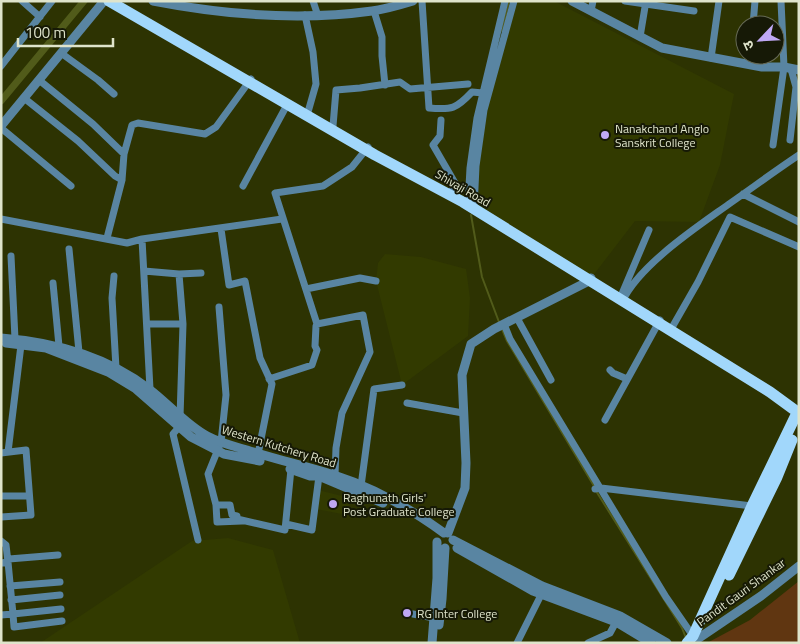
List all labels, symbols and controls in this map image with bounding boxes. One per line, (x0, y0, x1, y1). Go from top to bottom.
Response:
scale bar (18, 15, 112, 47)
north arrow (735, 15, 785, 65)
text: 100 m (25, 21, 66, 44)
text: उ (736, 37, 759, 54)
place label: Nanakchand Anglo Sanskrit College (615, 119, 709, 152)
marker: Nanakchand Anglo Sanskrit College (599, 129, 611, 141)
street label: Shivaji Road (432, 164, 494, 212)
street label: Western Kutchery Road (219, 420, 339, 472)
place label: Raghunath Girls' Post Graduate College (343, 488, 455, 521)
marker: Raghunath Girls' Post Graduate College (327, 498, 339, 510)
street label: Pandit Gauri Shankar (693, 553, 789, 631)
place label: RG Inter College (417, 604, 497, 623)
marker: RG Inter College (401, 607, 413, 619)

